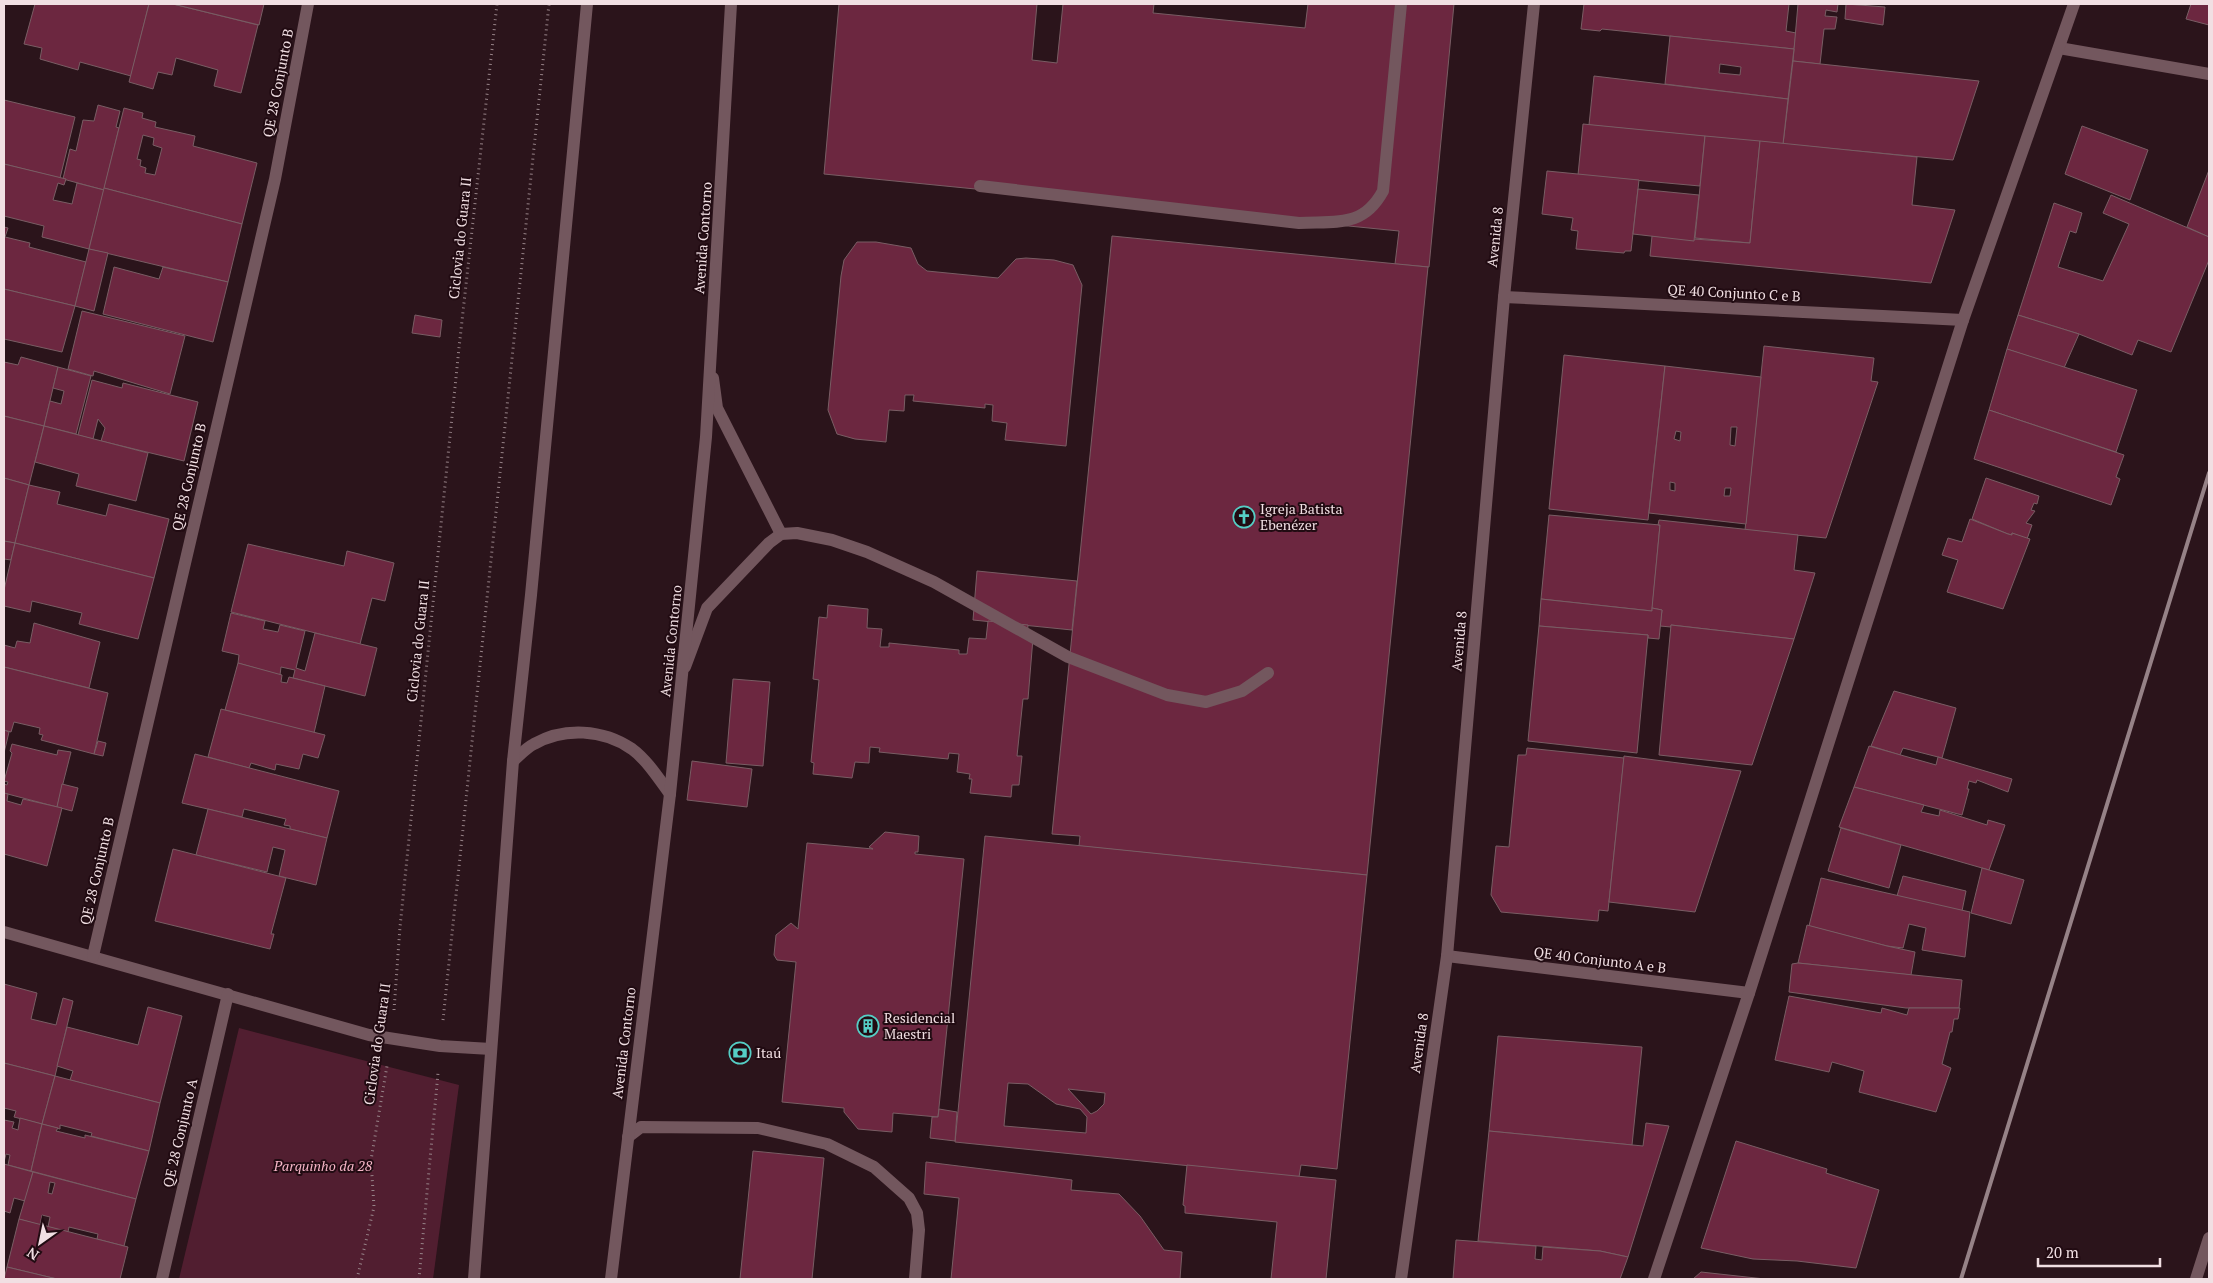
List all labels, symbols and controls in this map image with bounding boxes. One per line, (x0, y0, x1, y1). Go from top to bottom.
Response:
street label: QE 28 Conjunto B (258, 27, 297, 139)
street label: Ciclovia do Guara II (444, 176, 475, 300)
street label: Avenida Contorno (689, 181, 716, 295)
street label: Avenida 8 (1482, 206, 1507, 268)
street label: QE 40 Conjunto C e B (1667, 280, 1801, 305)
street label: QE 28 Conjunto B (167, 421, 210, 533)
place label: Igreja Batista Ebenézer (1260, 499, 1343, 534)
church icon: Igreja Batista Ebenézer (1232, 505, 1256, 529)
street label: Ciclovia do Guara II (402, 579, 433, 703)
street label: Avenida Contorno (655, 584, 686, 698)
street label: Avenida 8 (1446, 610, 1471, 672)
street label: QE 28 Conjunto B (75, 815, 118, 927)
street label: QE 40 Conjunto A e B (1533, 942, 1667, 977)
street label: Ciclovia do Guara II (359, 982, 394, 1106)
street label: Avenida Contorno (607, 986, 640, 1100)
place label: Residencial Maestri (884, 1008, 955, 1043)
street label: Avenida 8 (1405, 1012, 1432, 1074)
building icon: Residencial Maestri (856, 1014, 880, 1038)
bank icon: Itaú (728, 1041, 752, 1065)
place label: Itaú (756, 1043, 781, 1062)
street label: QE 28 Conjunto A (158, 1076, 201, 1189)
park label: Parquinho da 28 (273, 1156, 373, 1175)
north arrow (15, 1218, 65, 1268)
scale bar (2038, 1236, 2160, 1268)
text: 20 m (2046, 1242, 2079, 1262)
text: N (23, 1243, 42, 1265)

